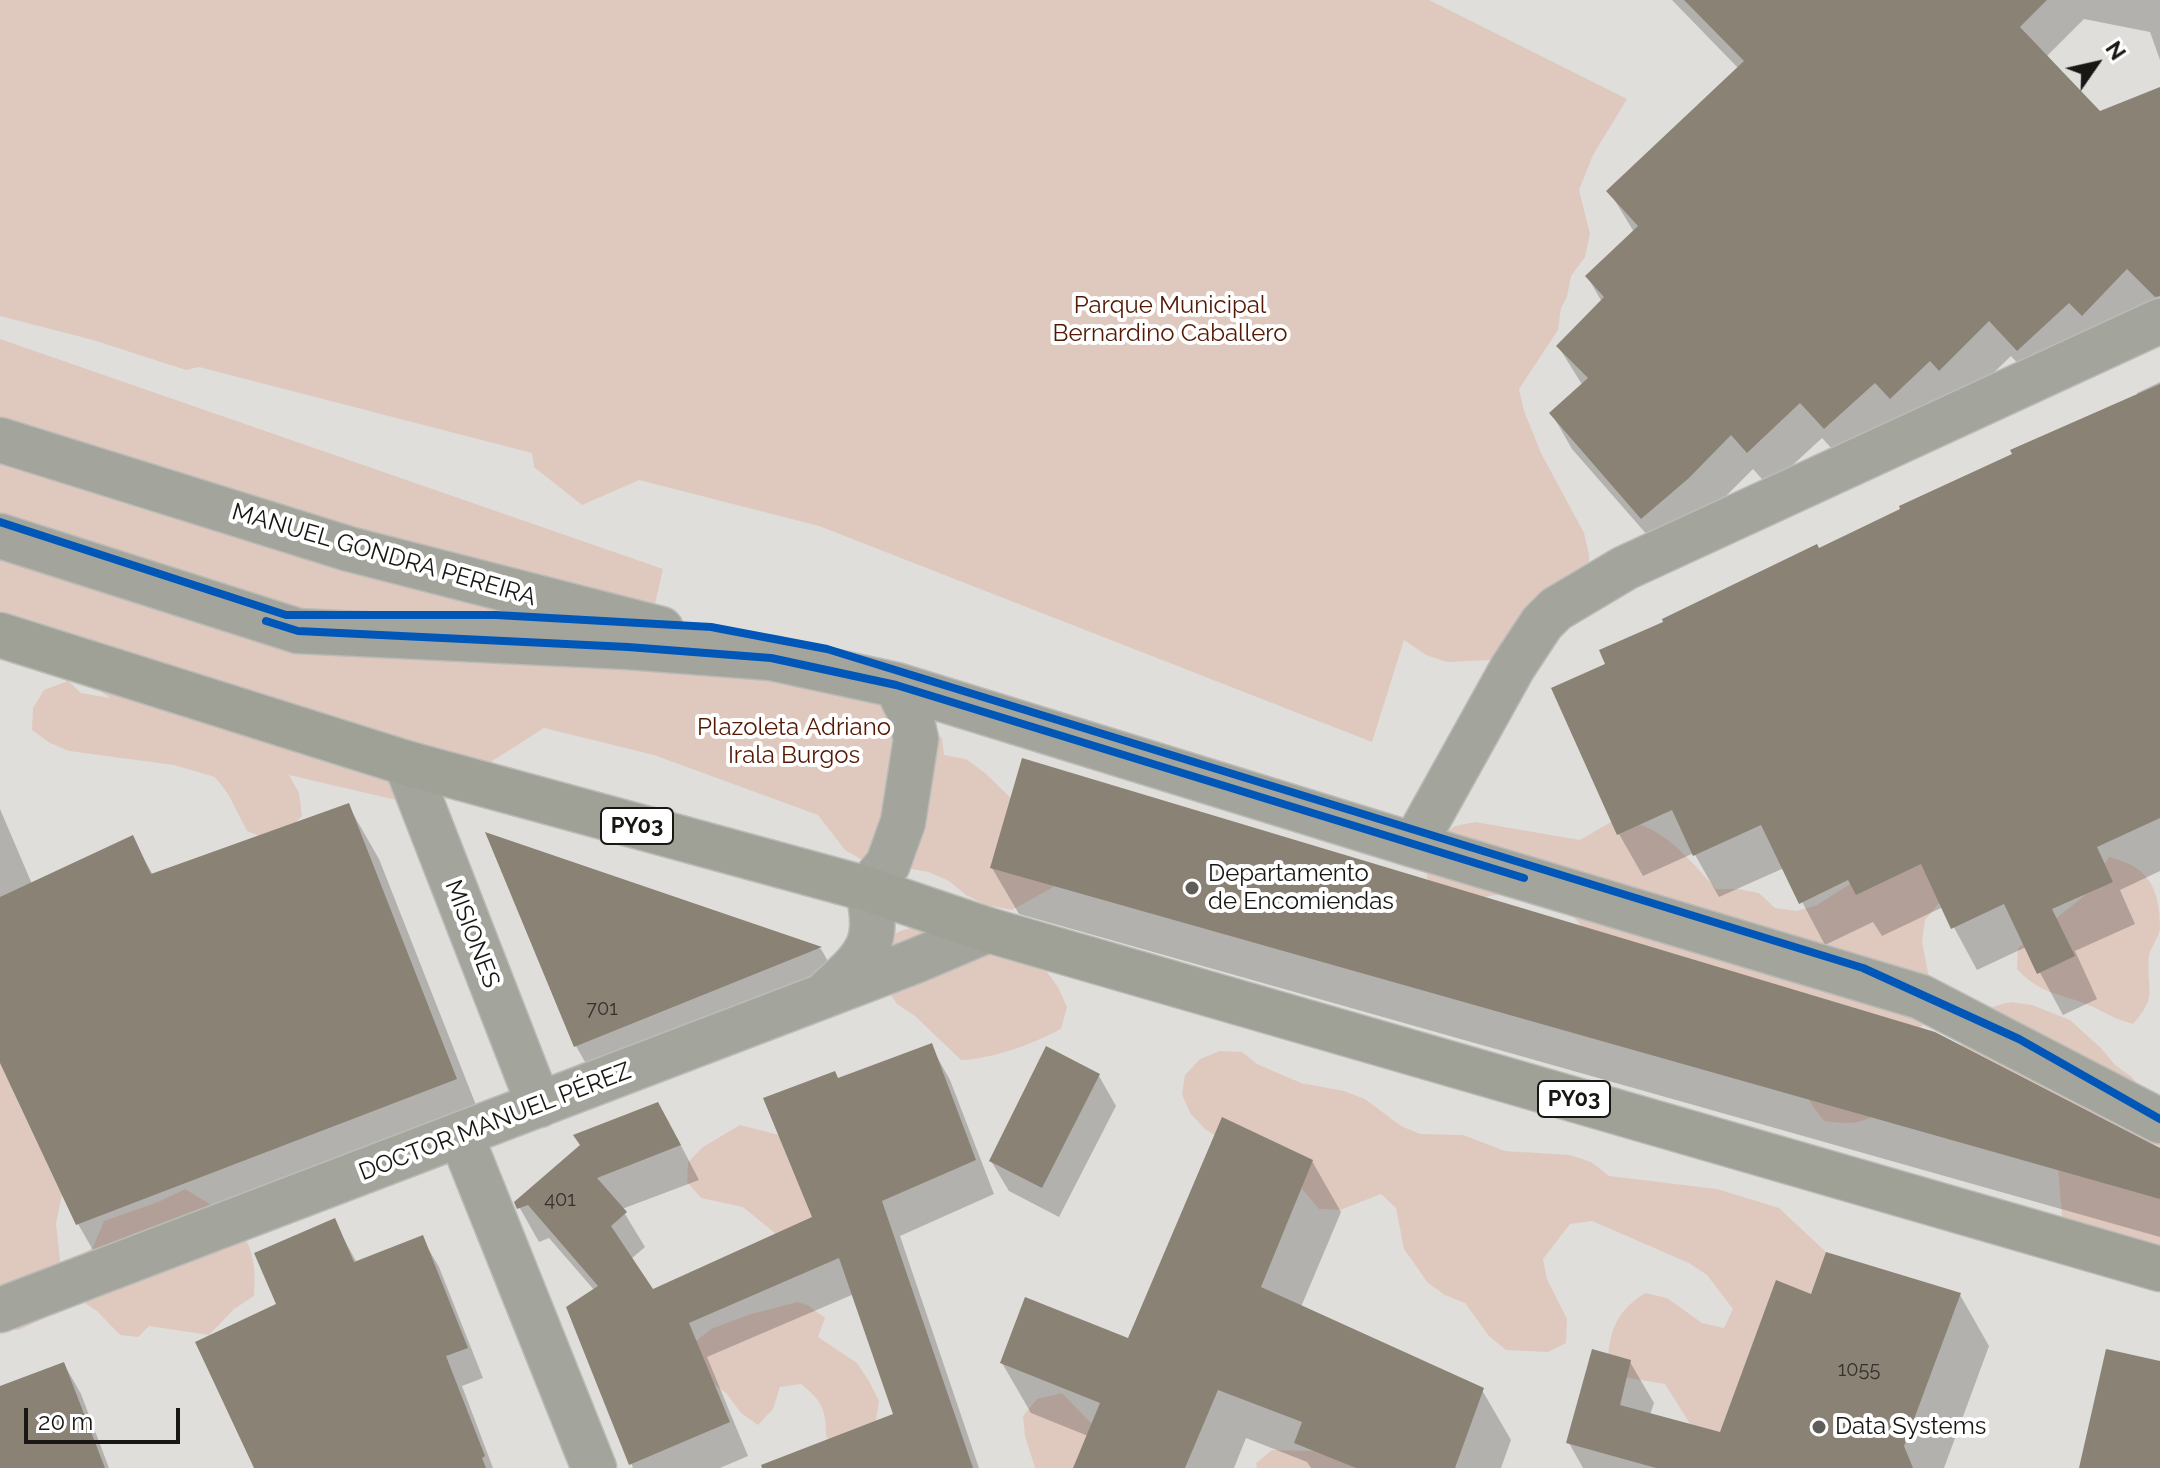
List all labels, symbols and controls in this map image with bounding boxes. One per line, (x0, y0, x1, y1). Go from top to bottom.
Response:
north arrow (2056, 24, 2136, 104)
text: N (2100, 36, 2131, 65)
park label: Parque Municipal Bernardino Caballero (1052, 292, 1288, 348)
street label: MANUEL GONDRA PEREIRA (229, 498, 539, 612)
park label: Plazoleta Adriano Irala Burgos (697, 714, 891, 770)
road number: PY03 (601, 808, 673, 844)
place label: Departamento de Encomiendas (1208, 860, 1394, 916)
street label: MISIONES (438, 876, 506, 992)
marker: Departamento de Encomiendas (1183, 879, 1201, 897)
house number: 701 (586, 997, 618, 1021)
street label: DOCTOR MANUEL PÉREZ (355, 1057, 635, 1187)
road number: PY03 (1538, 1081, 1610, 1117)
house number: 401 (544, 1188, 576, 1212)
house number: 1055 (1838, 1358, 1880, 1382)
scale bar (28, 1392, 184, 1442)
text: 20 m (38, 1407, 93, 1436)
place label: Data Systems (1835, 1413, 1986, 1441)
marker: Data Systems (1810, 1418, 1828, 1436)

